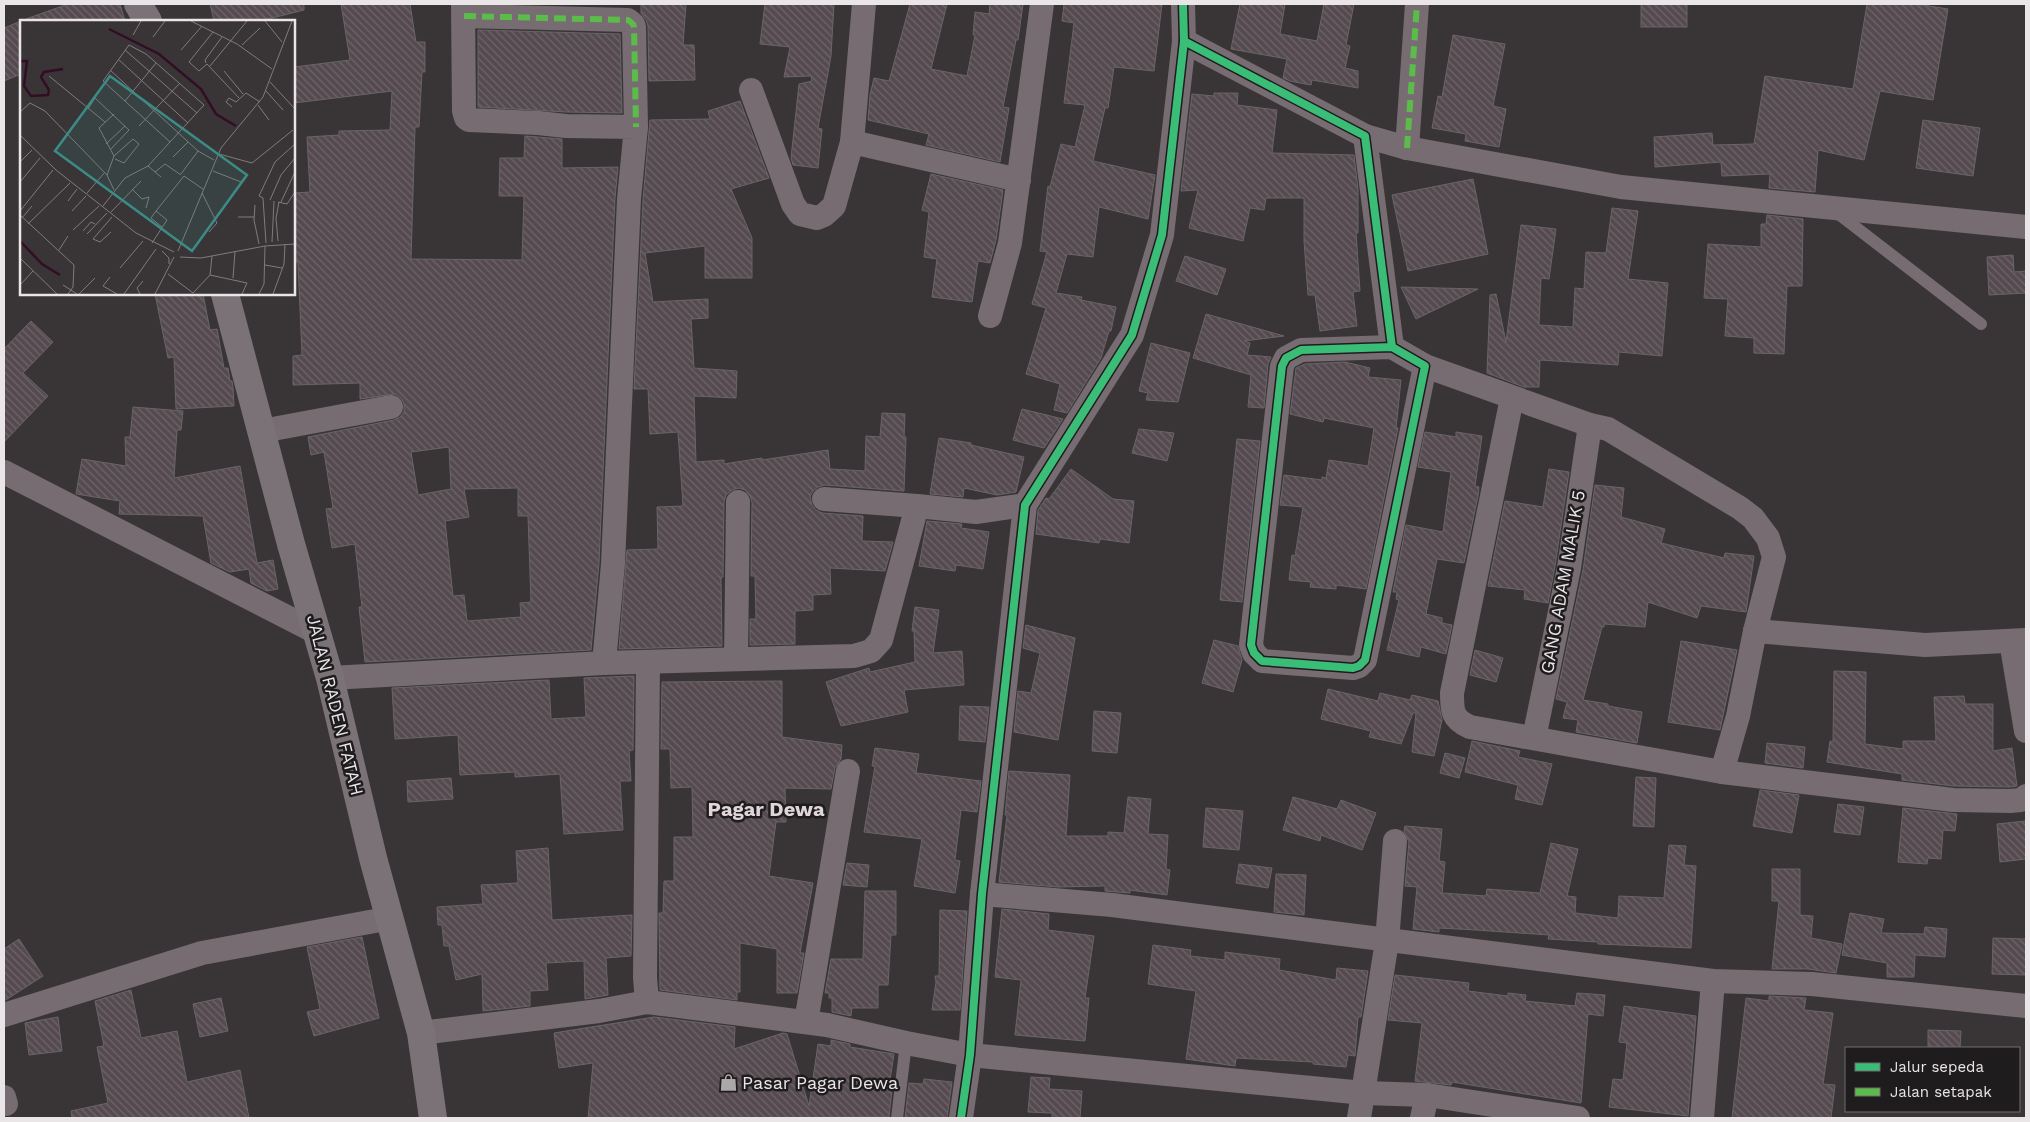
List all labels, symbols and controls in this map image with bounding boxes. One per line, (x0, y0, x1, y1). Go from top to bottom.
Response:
inset map (20, 20, 295, 295)
street label: GANG ADAM MALIK 5 (1536, 489, 1589, 675)
street label: JALAN RADEN FATAH (303, 612, 368, 797)
district label: Pagar Dewa (708, 797, 825, 821)
legend (1845, 1047, 2020, 1112)
text: Jalur sepeda (1890, 1058, 1984, 1076)
place label: Pasar Pagar Dewa (742, 1072, 898, 1093)
shop icon: Pasar Pagar Dewa (718, 1073, 738, 1093)
text: Jalan setapak (1890, 1083, 1992, 1101)

